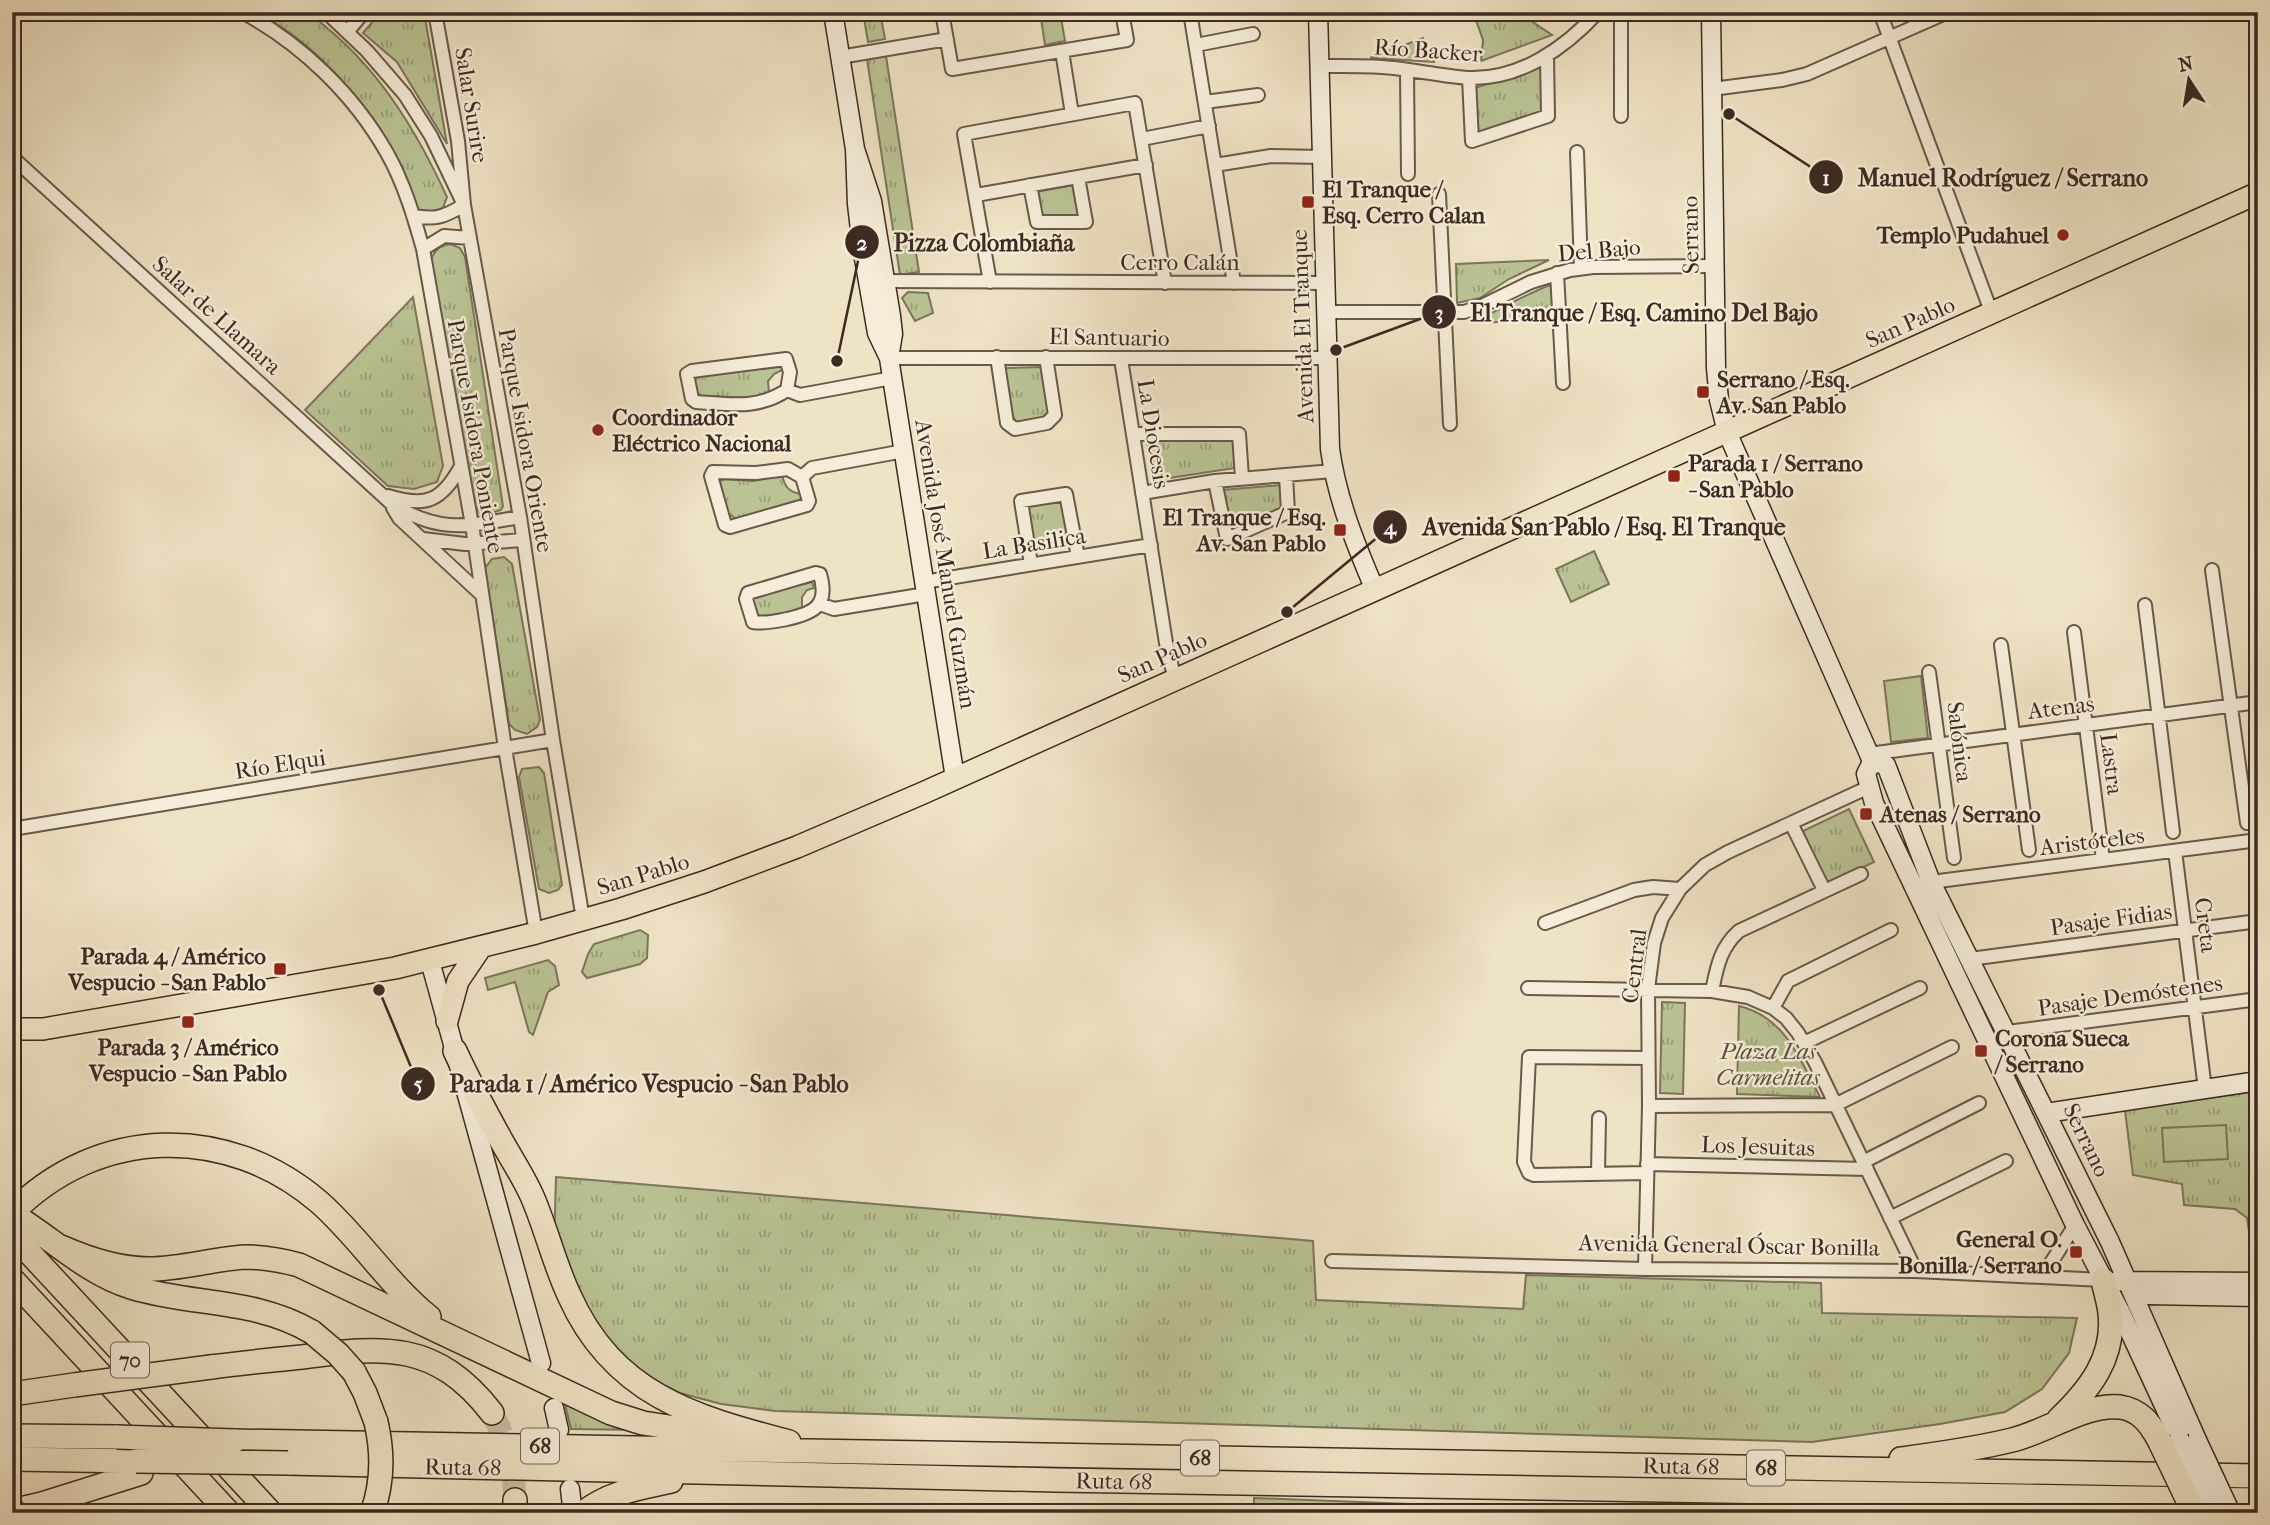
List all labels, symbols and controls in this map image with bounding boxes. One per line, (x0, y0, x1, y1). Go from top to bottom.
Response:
street label: Río Backer (1373, 33, 1483, 68)
street label: Salar Surire (449, 45, 494, 165)
north arrow (2154, 46, 2224, 116)
text: N (2176, 52, 2196, 77)
callout: Manuel Rodríguez / Serrano (1809, 155, 2162, 200)
text: Manuel Rodríguez / Serrano (1858, 164, 2148, 192)
text: 1 (1822, 166, 1830, 190)
place label: El Tranque / Esq. Cerro Calan (1322, 176, 1486, 229)
marker: El Tranque / Esq. Cerro Calan (1300, 194, 1316, 210)
street label: Serrano (1676, 196, 1705, 274)
callout: Pizza Colombiaña (844, 220, 1089, 265)
place label: Templo Pudahuel (1876, 222, 2050, 249)
marker: Templo Pudahuel (2055, 227, 2071, 243)
text: Pizza Colombiaña (893, 229, 1075, 257)
street label: Avenida El Tranque (1286, 229, 1319, 424)
text: 2 (857, 231, 868, 255)
street label: Del Bajo (1556, 233, 1642, 268)
street label: Cerro Calán (1120, 249, 1240, 276)
street label: Salar de Llamara (147, 250, 287, 381)
callout: El Tranque / Esq. Camino Del Bajo (1421, 290, 1832, 335)
street label: San Pablo (1861, 291, 1959, 354)
text: El Tranque / Esq. Camino Del Bajo (1470, 299, 1818, 327)
text: 3 (1435, 301, 1443, 325)
street label: Parque Isidora Poniente (442, 317, 509, 555)
street label: El Santuario (1048, 323, 1170, 352)
street label: Parque Isidora Oriente (492, 326, 559, 554)
place label: Serrano / Esq. Av. San Pablo (1715, 366, 1850, 419)
street label: La Diocesis (1132, 377, 1175, 491)
marker: Serrano / Esq. Av. San Pablo (1695, 384, 1711, 400)
place label: Coordinador Eléctrico Nacional (612, 404, 792, 457)
street label: Avenida José Manuel Guzmán (909, 417, 982, 711)
marker: Coordinador Eléctrico Nacional (590, 422, 606, 438)
place label: Parada 1 / Serrano - San Pablo (1688, 450, 1863, 503)
marker: Parada 1 / Serrano - San Pablo (1666, 468, 1682, 484)
place label: El Tranque / Esq. Av. San Pablo (1163, 504, 1326, 557)
callout: Avenida San Pablo / Esq. El Tranque (1373, 504, 1799, 549)
text: Avenida San Pablo / Esq. El Tranque (1420, 513, 1786, 541)
text: 4 (1383, 515, 1398, 540)
street label: La Basilica (981, 522, 1088, 565)
marker: El Tranque / Esq. Av. San Pablo (1332, 522, 1348, 538)
street label: San Pablo (1113, 626, 1211, 689)
street label: Atenas (2025, 690, 2096, 725)
street label: Salónica (1941, 700, 1978, 784)
street label: Lastra (2094, 732, 2129, 797)
street label: Río Elqui (233, 744, 328, 785)
place label: Atenas / Serrano (1878, 801, 2041, 828)
marker: Atenas / Serrano (1858, 806, 1874, 822)
street label: Aristóteles (2037, 822, 2146, 861)
street label: San Pablo (594, 848, 692, 901)
street label: Creta (2189, 896, 2222, 954)
street label: Pasaje Fidias (2048, 898, 2174, 941)
street label: Central (1617, 927, 1653, 1005)
place label: Parada 4 / Américo Vespucio - San Pablo (67, 943, 266, 996)
marker: Parada 4 / Américo Vespucio - San Pablo (272, 961, 288, 977)
street label: Pasaje Demóstenes (2036, 969, 2224, 1022)
marker: Parada 3 / Américo Vespucio - San Pablo (180, 1014, 196, 1030)
place label: Corona Sueca / Serrano (1994, 1025, 2130, 1078)
place label: Parada 3 / Américo Vespucio - San Pablo (88, 1034, 287, 1087)
park label: Plaza Las Carmelitas (1716, 1038, 1821, 1091)
marker: Corona Sueca / Serrano (1973, 1043, 1989, 1059)
callout: Parada 1 / Américo Vespucio - San Pablo (400, 1061, 863, 1106)
text: Parada 1 / Américo Vespucio - San Pablo (449, 1070, 849, 1098)
text: 5 (413, 1072, 423, 1096)
street label: Serrano (2057, 1099, 2116, 1181)
street label: Los Jesuitas (1700, 1131, 1815, 1162)
place label: General O. Bonilla / Serrano (1898, 1226, 2062, 1279)
street label: Avenida General Óscar Bonilla (1577, 1228, 1880, 1262)
marker: General O. Bonilla / Serrano (2068, 1244, 2084, 1260)
road number: 70 (111, 1342, 149, 1378)
road number: 68 (521, 1428, 559, 1464)
road number: 68 (1181, 1440, 1219, 1476)
road number: 68 (1747, 1450, 1785, 1486)
street label: Ruta 68 (1642, 1452, 1720, 1481)
street label: Ruta 68 (424, 1453, 502, 1482)
street label: Ruta 68 (1075, 1467, 1153, 1496)

